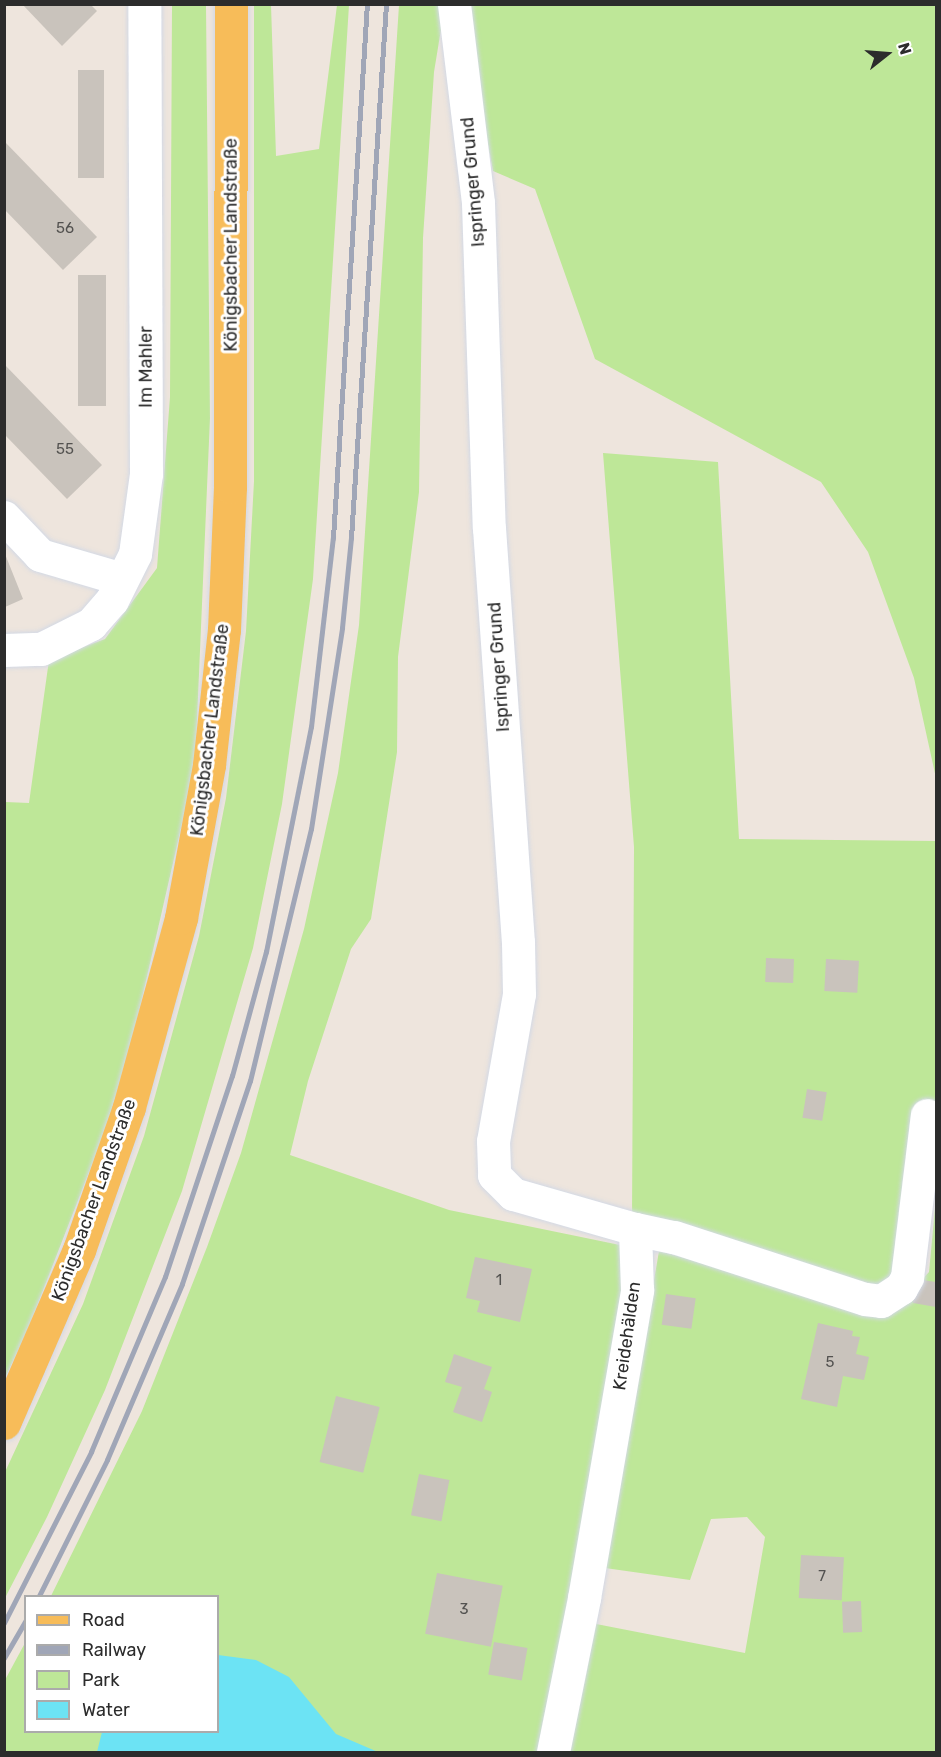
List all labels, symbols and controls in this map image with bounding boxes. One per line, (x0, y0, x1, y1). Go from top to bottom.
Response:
north arrow (857, 24, 917, 84)
text: N (894, 40, 915, 57)
street label: Ispringer Grund (457, 116, 489, 248)
street label: Königsbacher Landstraße (220, 138, 242, 352)
house number: 56 (56, 220, 74, 238)
street label: Im Mahler (135, 326, 157, 408)
house number: 55 (56, 441, 74, 459)
street label: Ispringer Grund (484, 601, 514, 733)
street label: Königsbacher Landstraße (186, 623, 234, 837)
street label: Königsbacher Landstraße (47, 1096, 141, 1304)
house number: 1 (496, 1272, 502, 1290)
street label: Kreidehälden (609, 1280, 645, 1392)
house number: 5 (826, 1354, 834, 1372)
house number: 7 (818, 1568, 826, 1586)
legend (24, 1595, 219, 1733)
house number: 3 (459, 1601, 469, 1619)
text: Road (82, 1609, 125, 1631)
text: Railway (82, 1639, 146, 1661)
text: Park (82, 1669, 119, 1691)
text: Water (82, 1699, 130, 1721)

